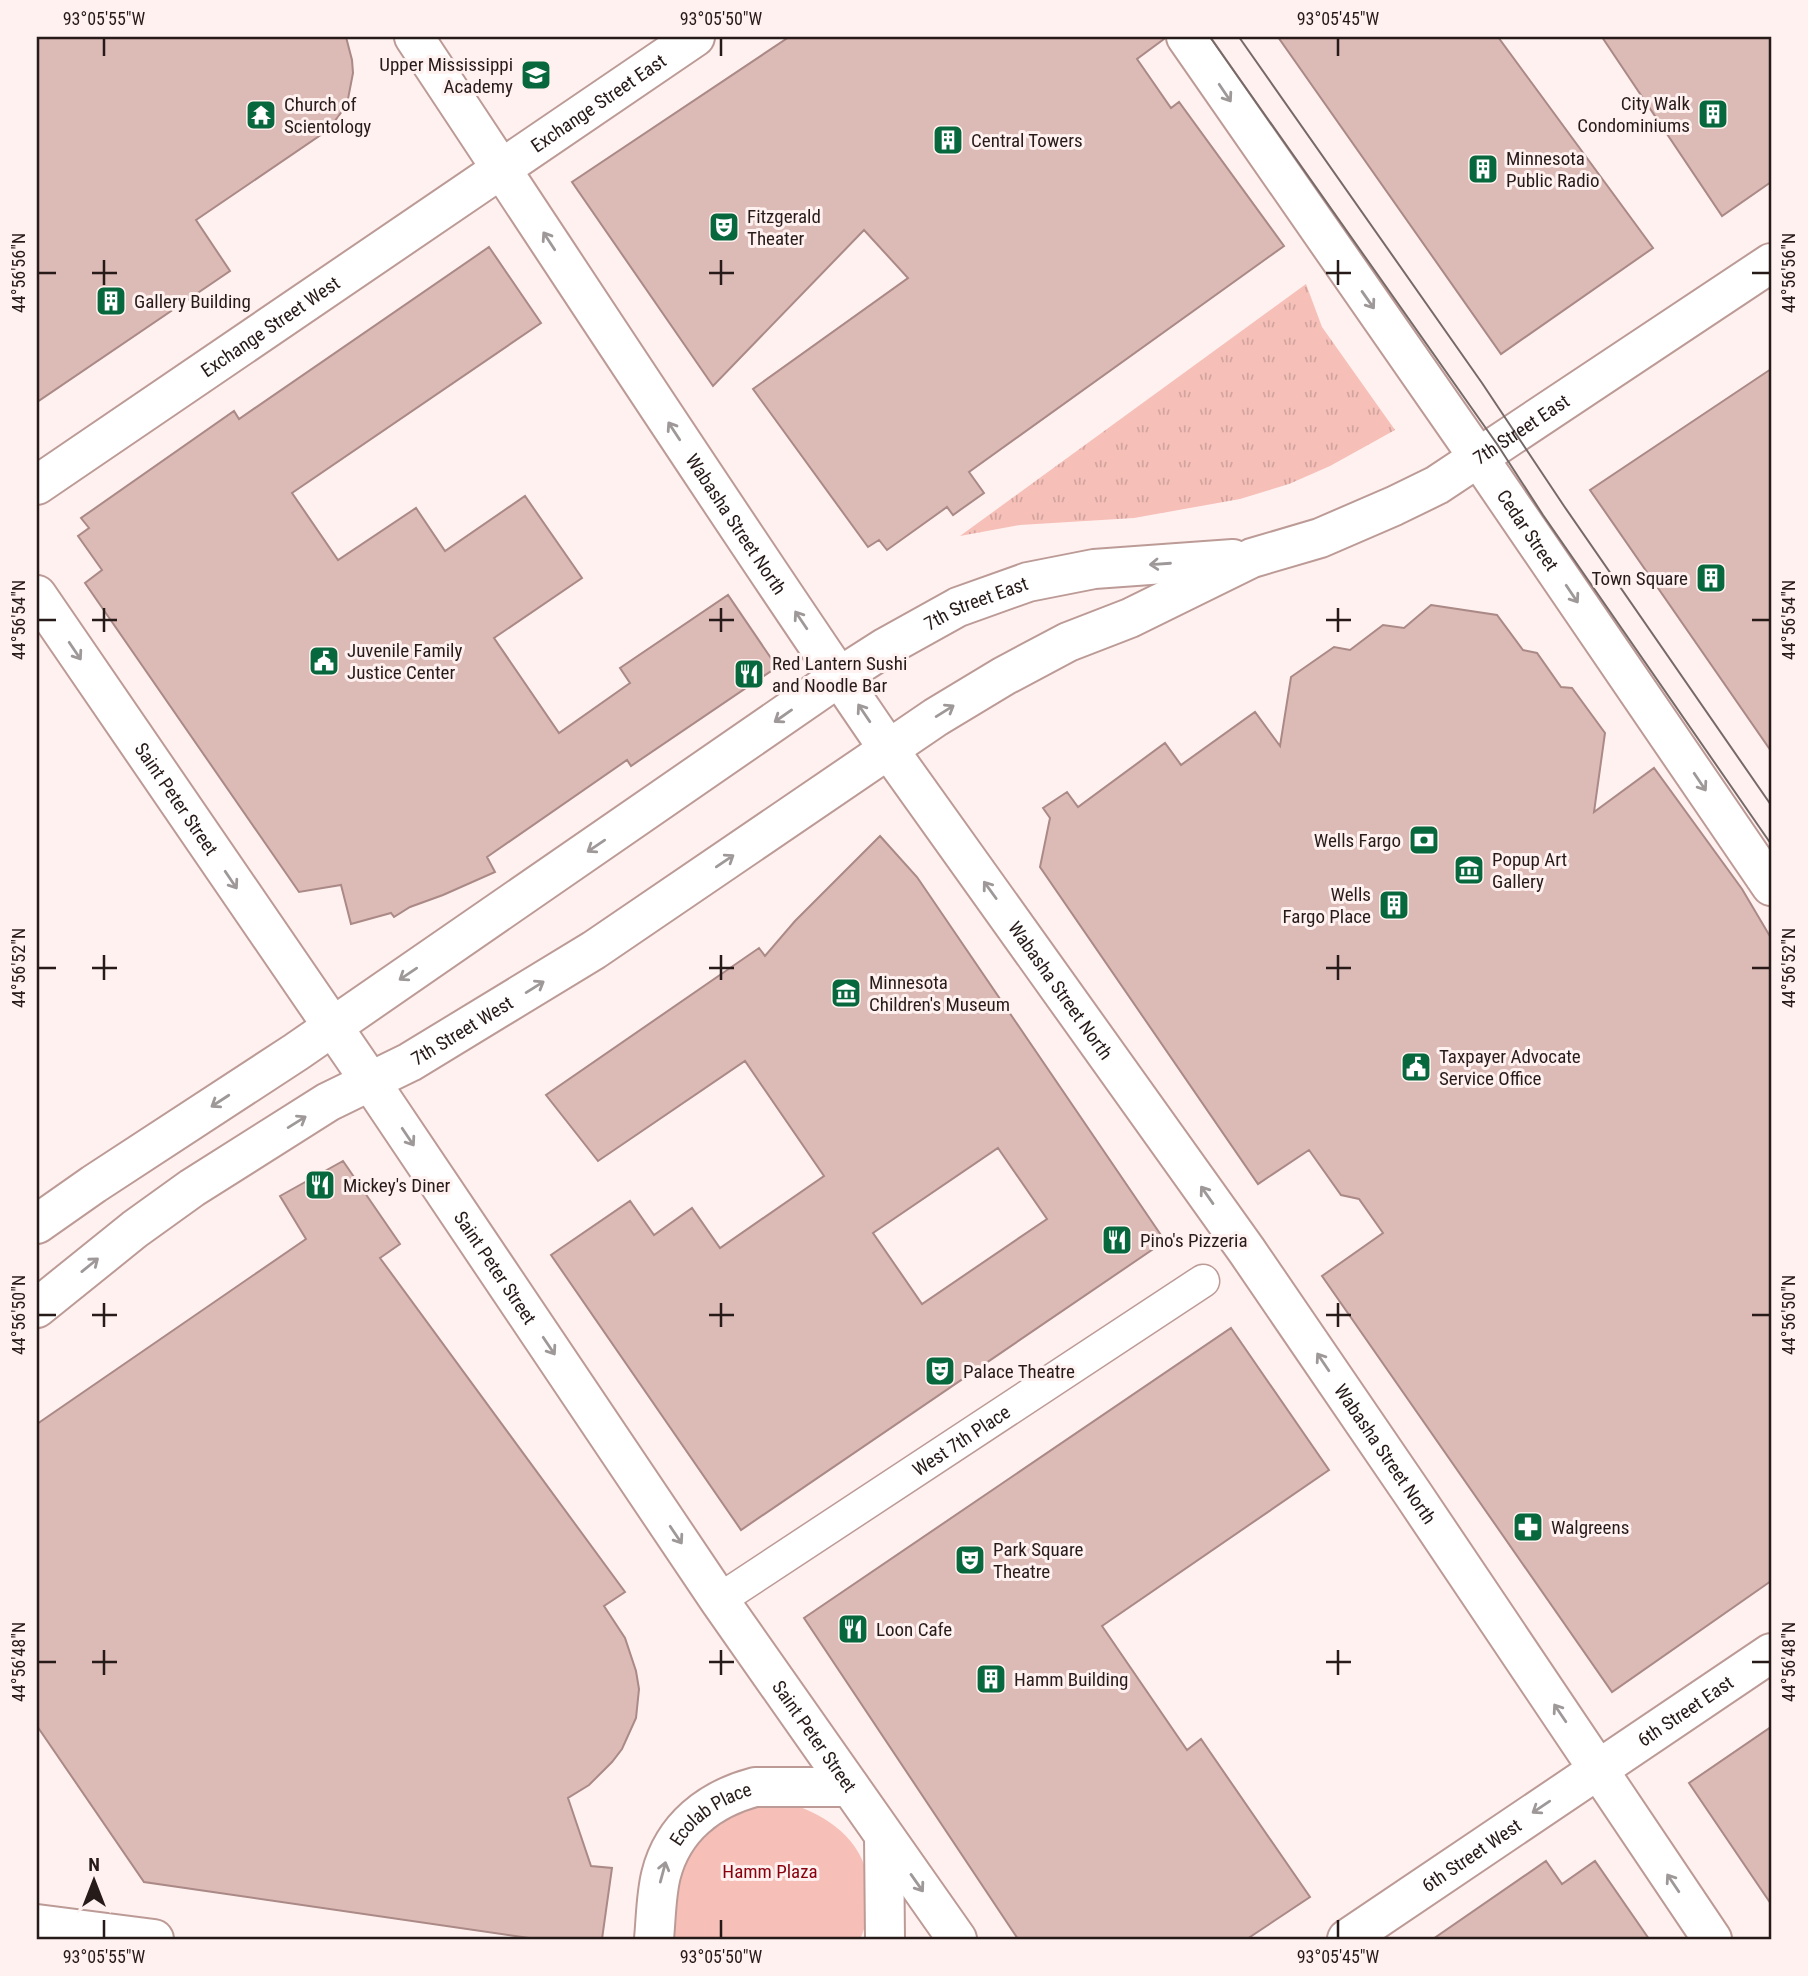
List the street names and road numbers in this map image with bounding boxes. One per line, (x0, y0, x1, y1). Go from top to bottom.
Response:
street label: Exchange Street East (527, 49, 670, 157)
street label: Exchange Street West (197, 271, 344, 382)
street label: 7th Street East (1469, 389, 1574, 470)
street label: Wabasha Street North (681, 450, 791, 599)
street label: Cedar Street (1492, 485, 1563, 575)
street label: 7th Street East (920, 572, 1031, 636)
street label: Saint Peter Street (130, 738, 223, 860)
street label: Wabasha Street North (1003, 917, 1117, 1064)
street label: 7th Street West (407, 991, 517, 1071)
street label: Saint Peter Street (449, 1207, 541, 1329)
street label: Wabasha Street North (1329, 1380, 1441, 1528)
street label: West 7th Place (908, 1400, 1015, 1481)
street label: 6th Street East (1633, 1671, 1738, 1752)
street label: Saint Peter Street (767, 1676, 861, 1797)
street label: Ecolab Place (665, 1778, 754, 1850)
street label: 6th Street West (1418, 1814, 1526, 1897)

